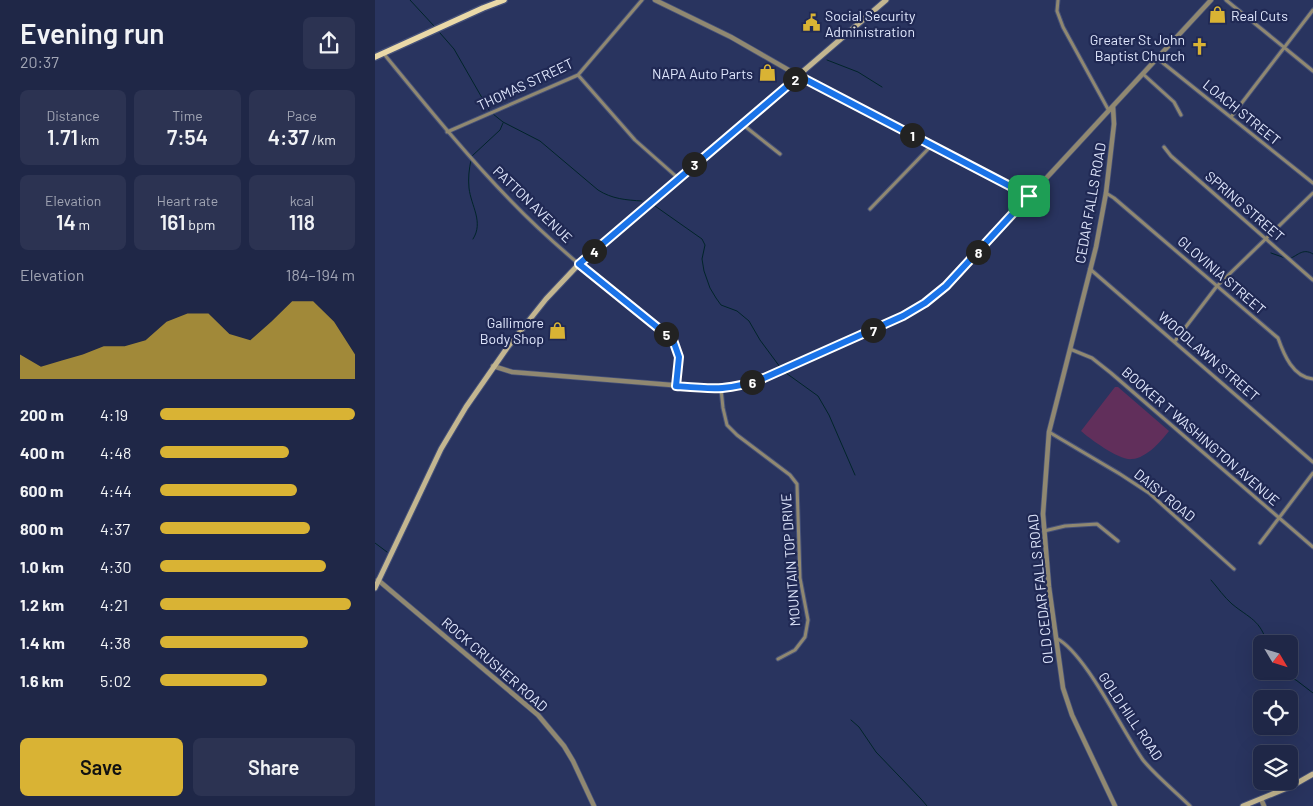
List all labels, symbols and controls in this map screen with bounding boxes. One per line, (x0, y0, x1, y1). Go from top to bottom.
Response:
shop icon: Real Cuts (1207, 5, 1227, 25)
place label: Social Security Administration (825, 7, 916, 40)
place label: Real Cuts (1231, 7, 1288, 24)
public building icon: Social Security Administration (801, 13, 821, 33)
text: Evening run (20, 16, 165, 50)
button: share (303, 17, 355, 69)
place label: Greater St John Baptist Church (1090, 31, 1185, 64)
church icon: Greater St John Baptist Church (1189, 37, 1209, 57)
text: 20:37 (20, 52, 59, 71)
street label: THOMAS STREET (474, 54, 576, 114)
shop icon: NAPA Auto Parts (757, 63, 777, 83)
place label: NAPA Auto Parts (652, 65, 753, 82)
pin: 2 (783, 66, 807, 92)
text: 2 (792, 71, 799, 88)
street label: LOACH STREET (1200, 76, 1284, 148)
text: Distance (46, 107, 100, 124)
text: Time (172, 107, 203, 124)
text: Pace (287, 107, 317, 124)
pin: 1 (899, 122, 925, 148)
text: 1.71 (47, 124, 78, 149)
text: 7:54 (167, 124, 208, 149)
text: 4:37 (268, 124, 309, 149)
text: 1 (910, 127, 915, 144)
text: km (78, 131, 99, 148)
text: /km (309, 131, 336, 148)
street label: CEDAR FALLS ROAD (1071, 141, 1109, 265)
pin: 3 (681, 152, 707, 176)
text: 3 (691, 156, 698, 173)
street label: PATTON AVENUE (490, 162, 576, 246)
street label: SPRING STREET (1202, 167, 1288, 245)
pin (1008, 175, 1050, 217)
icon: arrive (1015, 182, 1043, 210)
text: Elevation (45, 192, 101, 209)
text: Heart rate (157, 192, 218, 209)
text: kcal (290, 192, 314, 209)
text: 14 (56, 209, 76, 234)
text: 161 (160, 209, 185, 234)
text: 118 (289, 209, 315, 234)
text: m (76, 216, 90, 233)
text: bpm (185, 216, 215, 233)
street label: GLOVINIA STREET (1175, 232, 1269, 318)
pin: 4 (581, 238, 607, 264)
pin: 8 (965, 240, 991, 264)
text: 4 (590, 243, 599, 260)
text: 8 (975, 244, 982, 261)
text: Elevation (20, 265, 84, 284)
text: 184–194 m (286, 265, 355, 284)
street label: WOODLAWN STREET (1155, 308, 1263, 404)
place label: Gallimore Body Shop (480, 314, 544, 347)
pin: 7 (861, 318, 885, 342)
shop icon: Gallimore Body Shop (548, 320, 568, 340)
pin: 5 (653, 322, 679, 346)
text: 7 (870, 322, 877, 339)
text: 5 (663, 326, 670, 343)
street label: BOOKER T WASHINGTON AVENUE (1119, 363, 1283, 509)
pin: 6 (739, 370, 765, 394)
text: 6 (749, 374, 756, 391)
text: 200 m (20, 405, 64, 424)
text: 4:19 (100, 405, 128, 424)
text: 400 m (20, 443, 64, 462)
text: 4:48 (100, 443, 131, 462)
street label: DAISY ROAD (1131, 465, 1199, 525)
text: 600 m (20, 481, 63, 500)
text: 4:44 (100, 481, 132, 500)
street label: MOUNTAIN TOP DRIVE (777, 493, 803, 627)
street label: OLD CEDAR FALLS ROAD (1024, 513, 1056, 665)
text: 800 m (20, 519, 63, 538)
text: 4:37 (100, 519, 130, 538)
text: 1.0 km (20, 557, 64, 576)
text: 4:30 (100, 557, 132, 576)
text: 1.2 km (20, 595, 64, 614)
text: 4:21 (100, 595, 128, 614)
street label: ROCK CRUSHER ROAD (439, 613, 551, 715)
text: 1.4 km (20, 633, 65, 652)
text: 4:38 (100, 633, 131, 652)
north arrow (1253, 635, 1297, 680)
map controls (1253, 635, 1298, 790)
street label: GOLD HILL ROAD (1095, 669, 1167, 763)
text: 1.6 km (20, 671, 64, 690)
text: 5:02 (100, 671, 131, 690)
button: locate (1253, 690, 1298, 735)
button: Save (20, 738, 183, 796)
button: Share (193, 738, 355, 796)
button: layers (1253, 745, 1298, 790)

